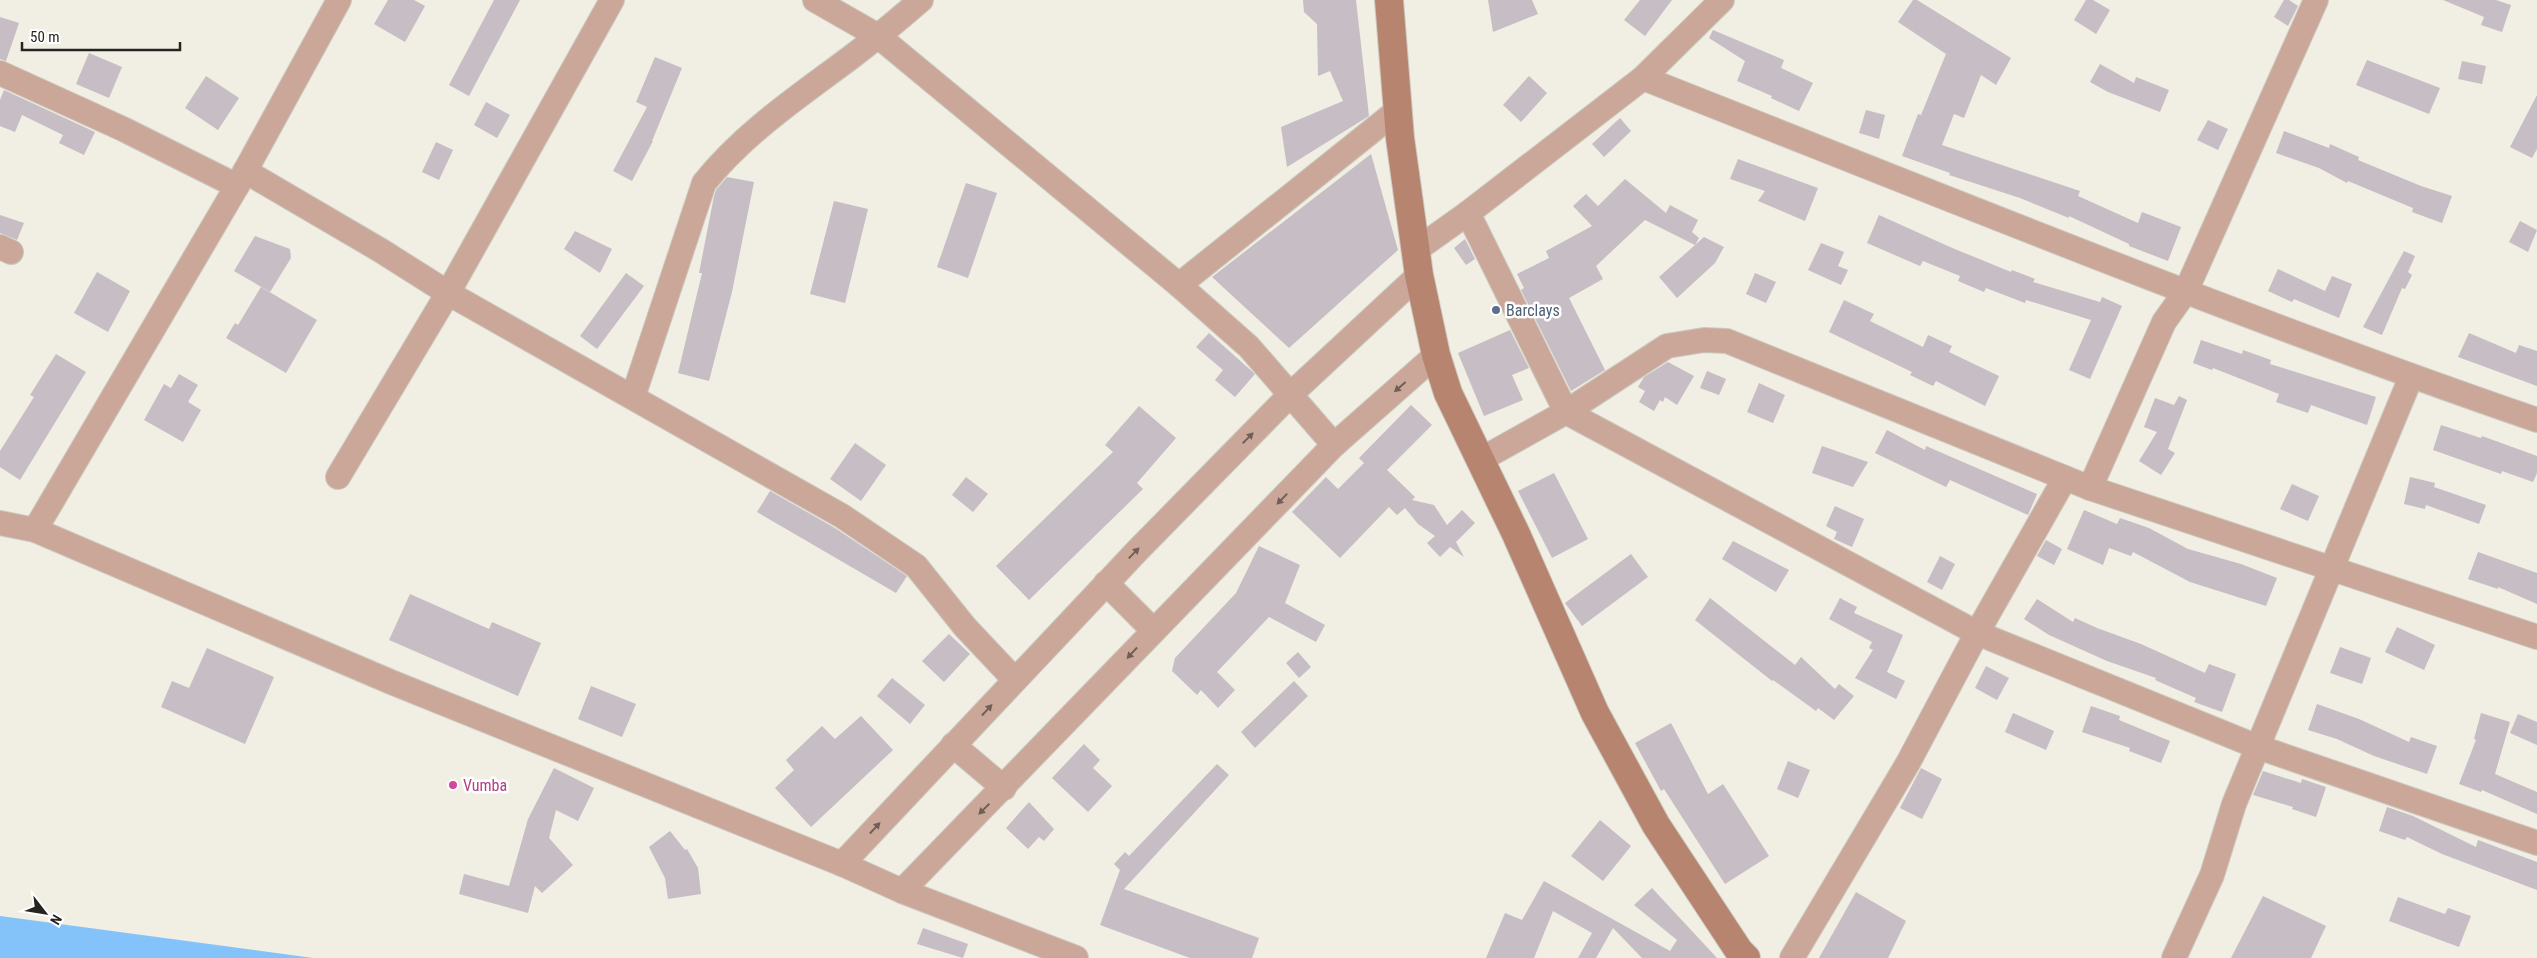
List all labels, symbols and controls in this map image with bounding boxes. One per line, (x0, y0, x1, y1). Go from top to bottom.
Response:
scale bar (22, 20, 180, 52)
text: 50 m (30, 28, 60, 46)
place label: Barclays (1506, 301, 1560, 320)
marker: Barclays (1490, 304, 1502, 316)
one-way arrow (1394, 381, 1406, 393)
one-way arrow (1242, 432, 1254, 444)
one-way arrow (1276, 493, 1288, 505)
one-way arrow (1128, 548, 1140, 560)
one-way arrow (1126, 646, 1138, 658)
one-way arrow (981, 704, 993, 716)
place label: Vumba (463, 776, 507, 795)
marker: Vumba (447, 779, 459, 791)
one-way arrow (978, 803, 990, 815)
one-way arrow (869, 822, 881, 834)
north arrow (20, 888, 70, 938)
text: N (47, 912, 65, 927)

